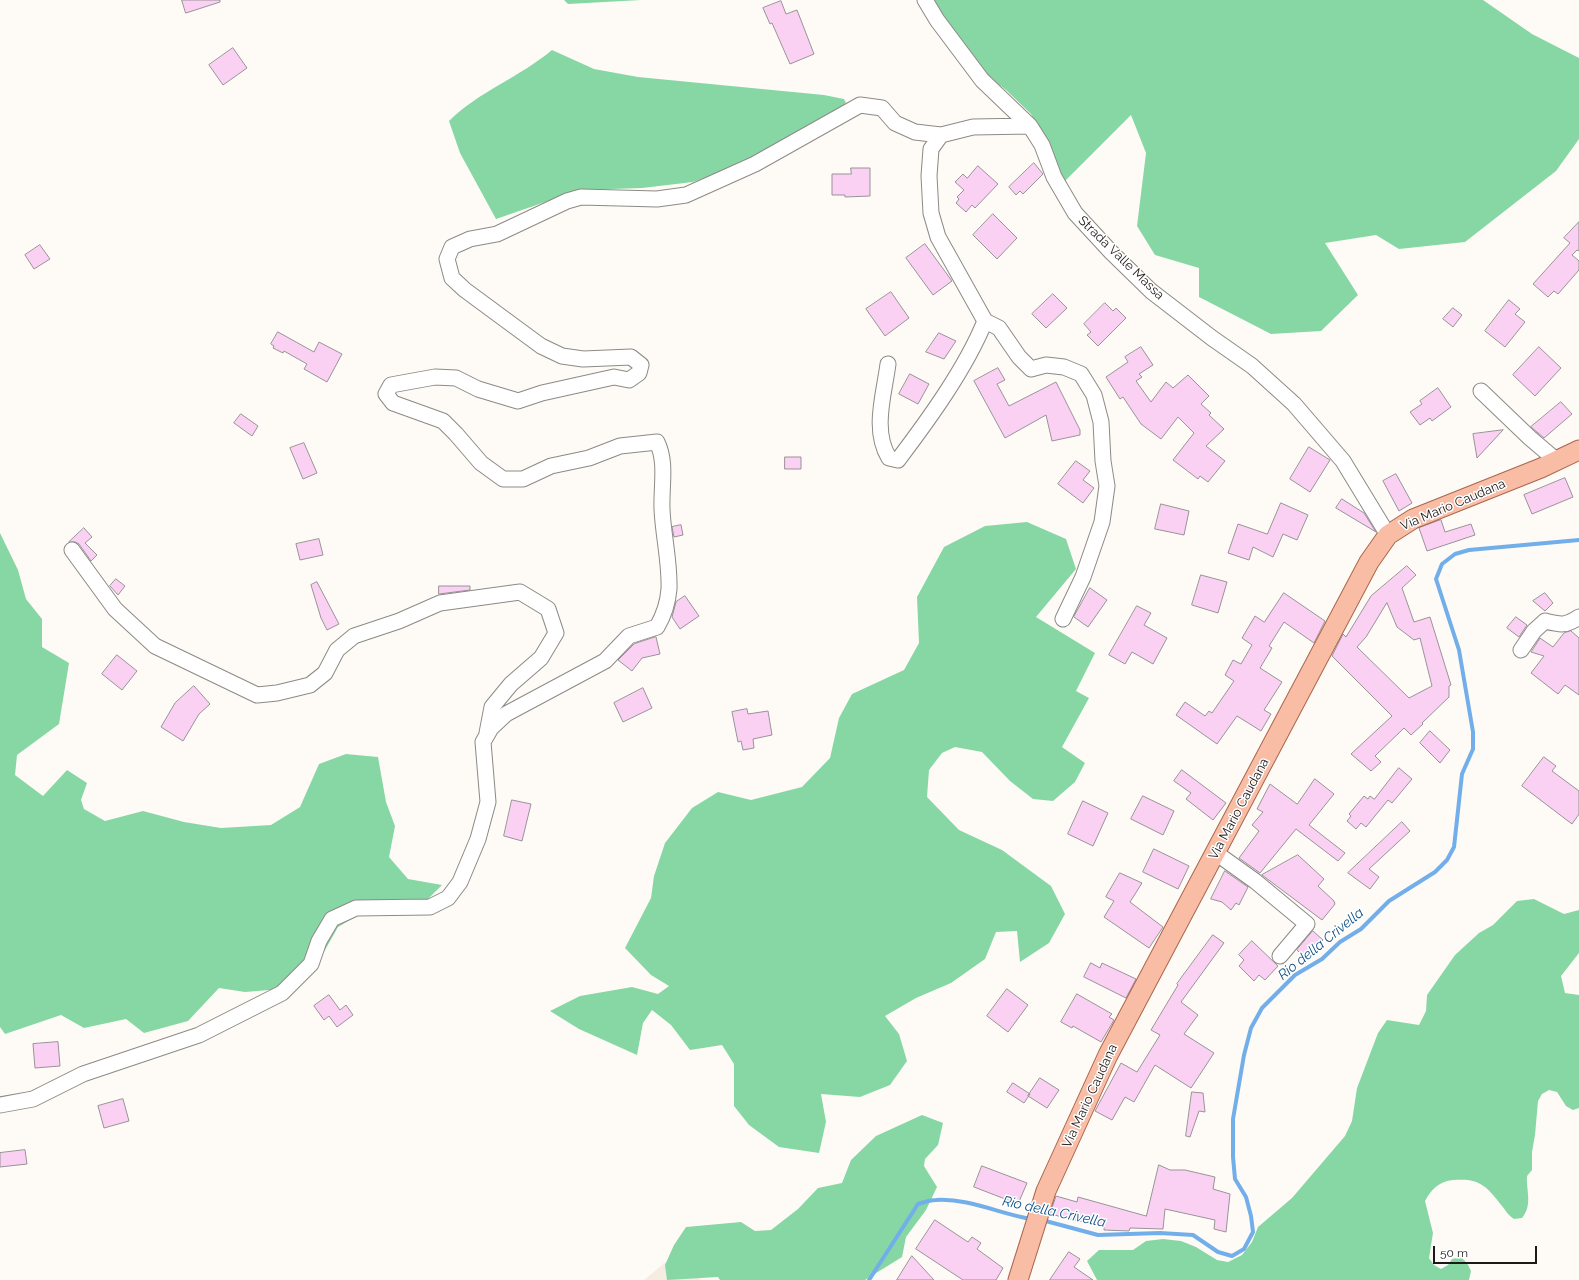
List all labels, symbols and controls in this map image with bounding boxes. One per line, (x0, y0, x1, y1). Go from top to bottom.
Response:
street label: Strada Valle Massa (1075, 213, 1167, 303)
street label: Via Mario Caudana (1398, 476, 1508, 534)
street label: Via Mario Caudana (1206, 756, 1272, 862)
water label: Rio della Crivella (1275, 904, 1367, 984)
street label: Via Mario Caudana (1059, 1042, 1121, 1150)
water label: Rio della Crivella (1001, 1193, 1107, 1231)
scale bar (1435, 1238, 1539, 1264)
text: 50 m (1440, 1246, 1468, 1260)

